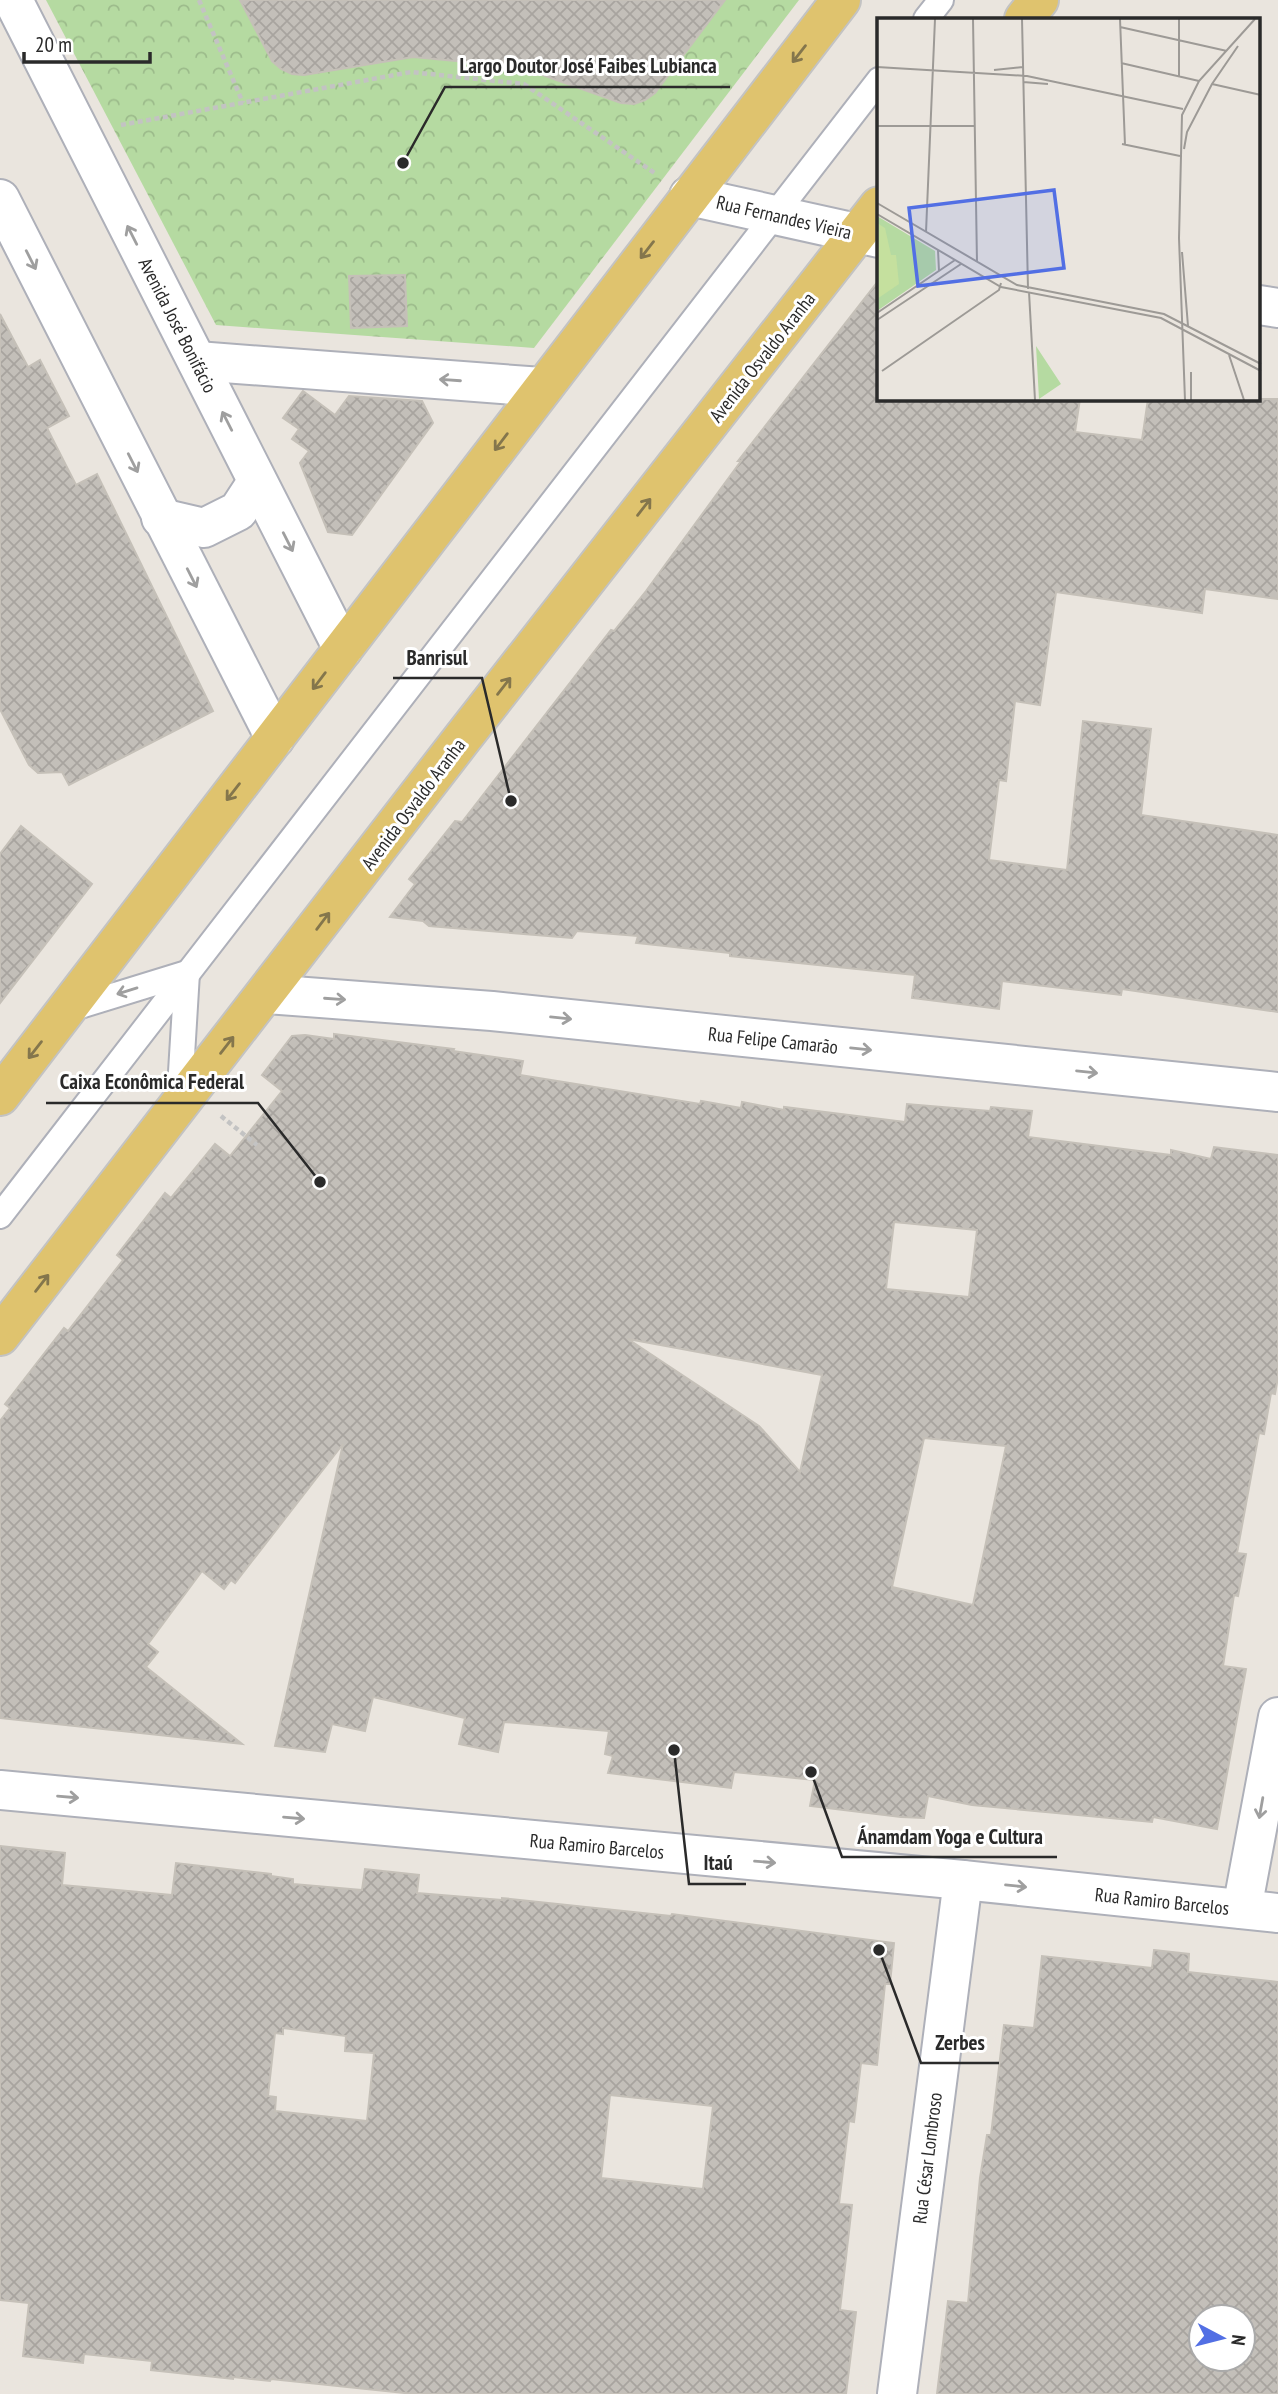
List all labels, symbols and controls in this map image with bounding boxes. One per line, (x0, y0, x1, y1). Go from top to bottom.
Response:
inset map (877, 18, 1260, 401)
scale bar (24, 21, 150, 65)
text: 20 m (35, 31, 72, 58)
one-way arrow (792, 44, 807, 63)
callout: Largo Doutor José Faibes Lubianca (445, 45, 730, 87)
text: Largo Doutor José Faibes Lubianca (459, 52, 717, 79)
street label: Rua Fernandes Vieira (714, 190, 854, 244)
one-way arrow (125, 225, 139, 246)
one-way arrow (640, 241, 655, 259)
one-way arrow (24, 249, 38, 270)
street label: Avenida José Bonifácio (134, 254, 222, 396)
street label: Avenida Osvaldo Aranha (704, 287, 820, 427)
one-way arrow (439, 374, 462, 387)
one-way arrow (220, 412, 234, 432)
one-way arrow (494, 432, 509, 451)
one-way arrow (127, 452, 141, 473)
one-way arrow (636, 498, 651, 517)
one-way arrow (282, 532, 296, 552)
one-way arrow (186, 567, 200, 588)
callout: Banrisul (393, 636, 482, 678)
text: Banrisul (406, 644, 468, 671)
one-way arrow (311, 672, 326, 690)
one-way arrow (496, 678, 511, 696)
street label: Avenida Osvaldo Aranha (356, 734, 470, 874)
one-way arrow (226, 783, 241, 801)
one-way arrow (316, 912, 330, 931)
one-way arrow (116, 986, 138, 999)
one-way arrow (323, 993, 345, 1006)
one-way arrow (550, 1012, 572, 1025)
street label: Rua Felipe Camarão (707, 1021, 839, 1059)
one-way arrow (219, 1037, 235, 1055)
one-way arrow (28, 1041, 43, 1059)
one-way arrow (849, 1042, 872, 1055)
callout: Caixa Econômica Federal (46, 1061, 258, 1103)
one-way arrow (1075, 1066, 1098, 1079)
text: Caixa Econômica Federal (60, 1068, 245, 1095)
one-way arrow (34, 1274, 50, 1292)
one-way arrow (56, 1791, 79, 1804)
one-way arrow (1254, 1796, 1267, 1819)
one-way arrow (283, 1812, 305, 1825)
callout: Ánamdam Yoga e Cultura (842, 1815, 1057, 1857)
text: Ánamdam Yoga e Cultura (856, 1823, 1043, 1850)
street label: Rua Ramiro Barcelos (529, 1828, 665, 1864)
callout: Itaú (689, 1842, 746, 1884)
text: Itaú (703, 1849, 733, 1876)
one-way arrow (753, 1856, 776, 1869)
one-way arrow (1004, 1879, 1027, 1892)
street label: Rua Ramiro Barcelos (1094, 1882, 1230, 1920)
callout: Zerbes (921, 2021, 999, 2063)
text: Zerbes (935, 2029, 985, 2056)
street label: Rua César Lombroso (907, 2091, 947, 2225)
north arrow (1187, 2303, 1257, 2373)
text: N (1226, 2334, 1251, 2347)

